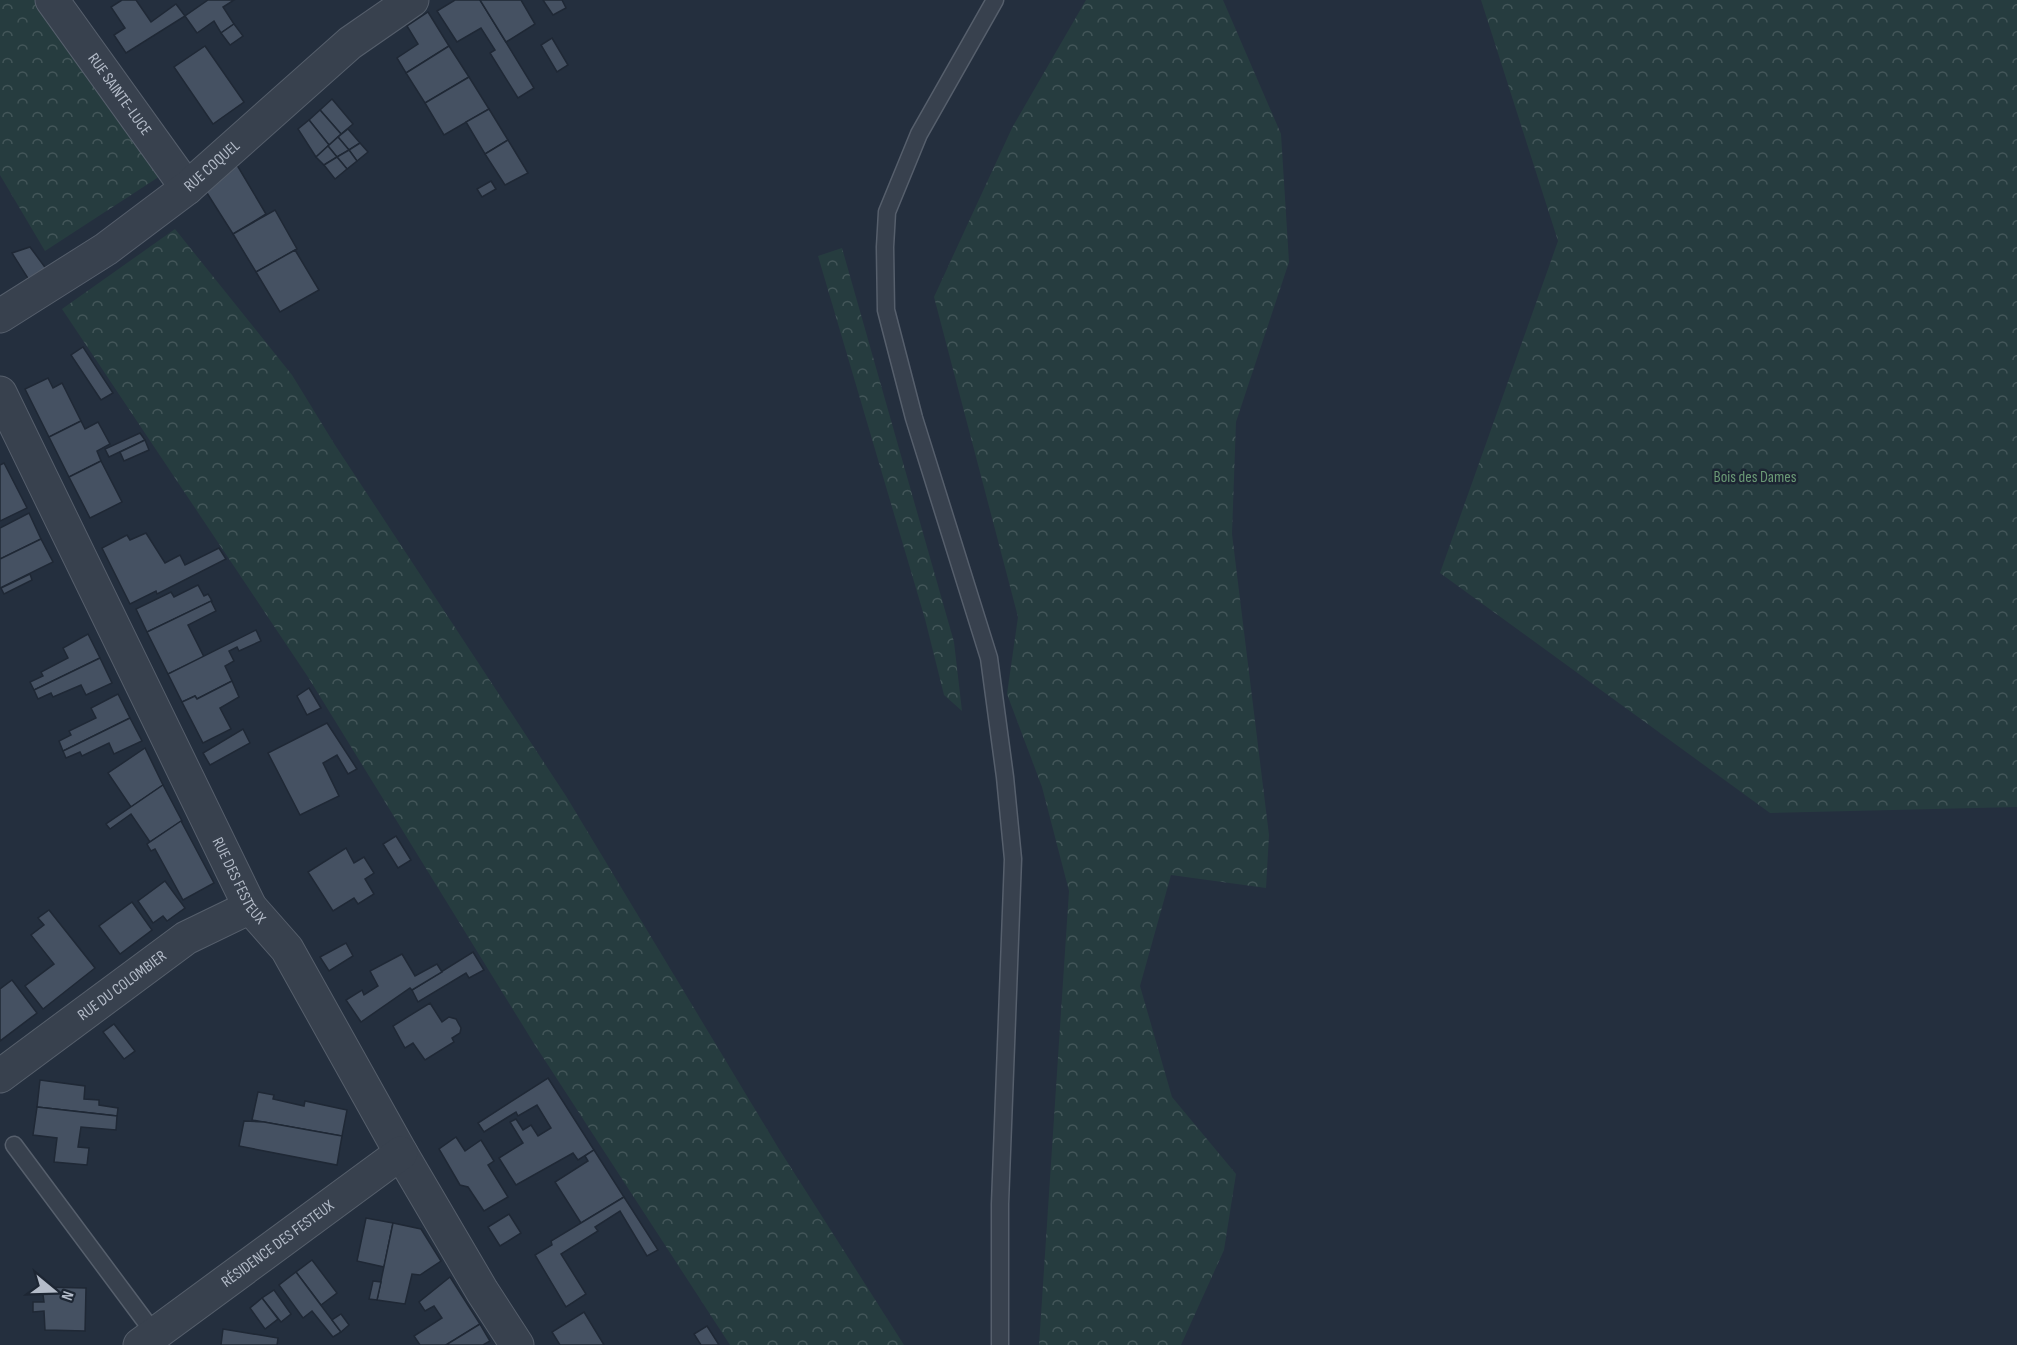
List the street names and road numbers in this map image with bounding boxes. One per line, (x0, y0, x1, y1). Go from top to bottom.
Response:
street label: RUE SAINTE-LUCE (84, 50, 156, 139)
street label: RUE COQUEL (180, 136, 244, 196)
street label: RUE DES FESTEUX (208, 834, 270, 928)
street label: RUE DU COLOMBIER (74, 946, 170, 1025)
street label: RÉSIDENCE DES FESTEUX (218, 1196, 338, 1291)

